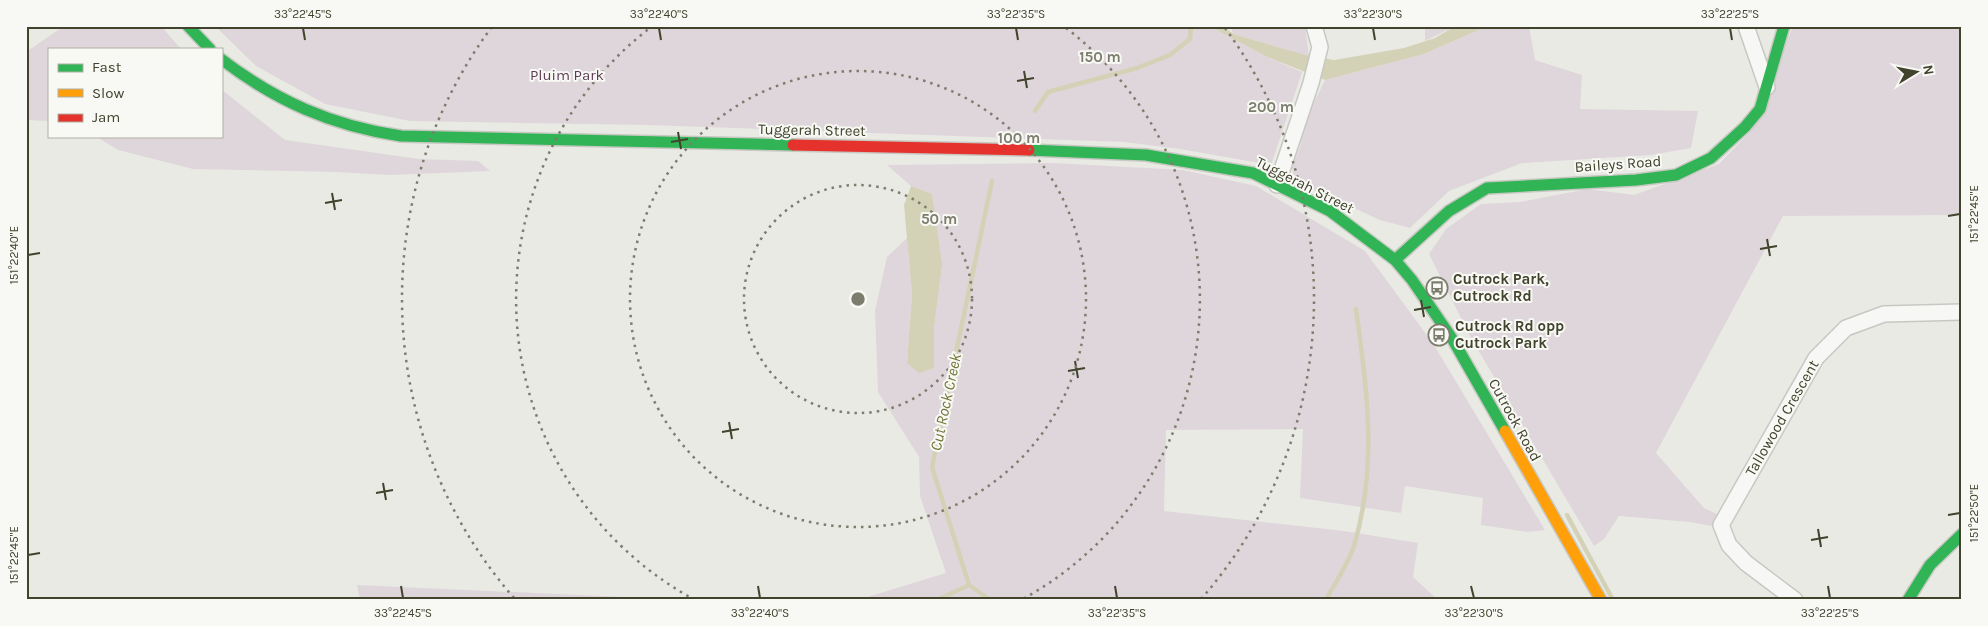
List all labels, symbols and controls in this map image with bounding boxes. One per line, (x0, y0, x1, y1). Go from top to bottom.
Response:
text: 33°22'45"S (274, 7, 332, 21)
text: 33°22'40"S (630, 7, 688, 21)
text: 33°22'35"S (987, 7, 1045, 21)
text: 33°22'30"S (1344, 7, 1402, 21)
text: 33°22'25"S (1701, 7, 1759, 21)
legend (48, 48, 222, 138)
text: 150 m (1079, 48, 1121, 66)
north arrow (1890, 48, 1940, 98)
text: Fast (92, 58, 122, 76)
text: N (1919, 63, 1938, 76)
park label: Pluim Park (530, 66, 604, 84)
text: Slow (92, 84, 124, 102)
text: 200 m (1248, 98, 1294, 116)
text: Jam (92, 108, 120, 126)
street label: Tuggerah Street (758, 120, 866, 140)
text: 100 m (998, 129, 1040, 147)
street label: Baileys Road (1574, 152, 1662, 176)
street label: Tuggerah Street (1253, 153, 1357, 218)
text: 151°22'45"E (1967, 185, 1981, 243)
text: 50 m (921, 210, 957, 228)
text: 151°22'40"E (7, 226, 21, 284)
place label: Cutrock Park, Cutrock Rd (1453, 270, 1549, 305)
bus stop icon: Cutrock Park, Cutrock Rd (1425, 276, 1449, 300)
centre of rings (849, 290, 867, 308)
place label: Cutrock Rd opp Cutrock Park (1455, 317, 1564, 352)
bus stop icon: Cutrock Rd opp Cutrock Park (1427, 323, 1451, 347)
water label: Cut Rock Creek (926, 351, 965, 453)
street label: Tallowood Crescent (1741, 356, 1823, 479)
street label: Cutrock Road (1485, 375, 1545, 465)
text: 151°22'50"E (1967, 484, 1981, 542)
text: 151°22'45"E (7, 526, 21, 584)
text: 33°22'45"S (374, 606, 432, 620)
text: 33°22'40"S (731, 606, 789, 620)
text: 33°22'35"S (1088, 606, 1146, 620)
text: 33°22'30"S (1445, 606, 1503, 620)
text: 33°22'25"S (1801, 606, 1859, 620)

